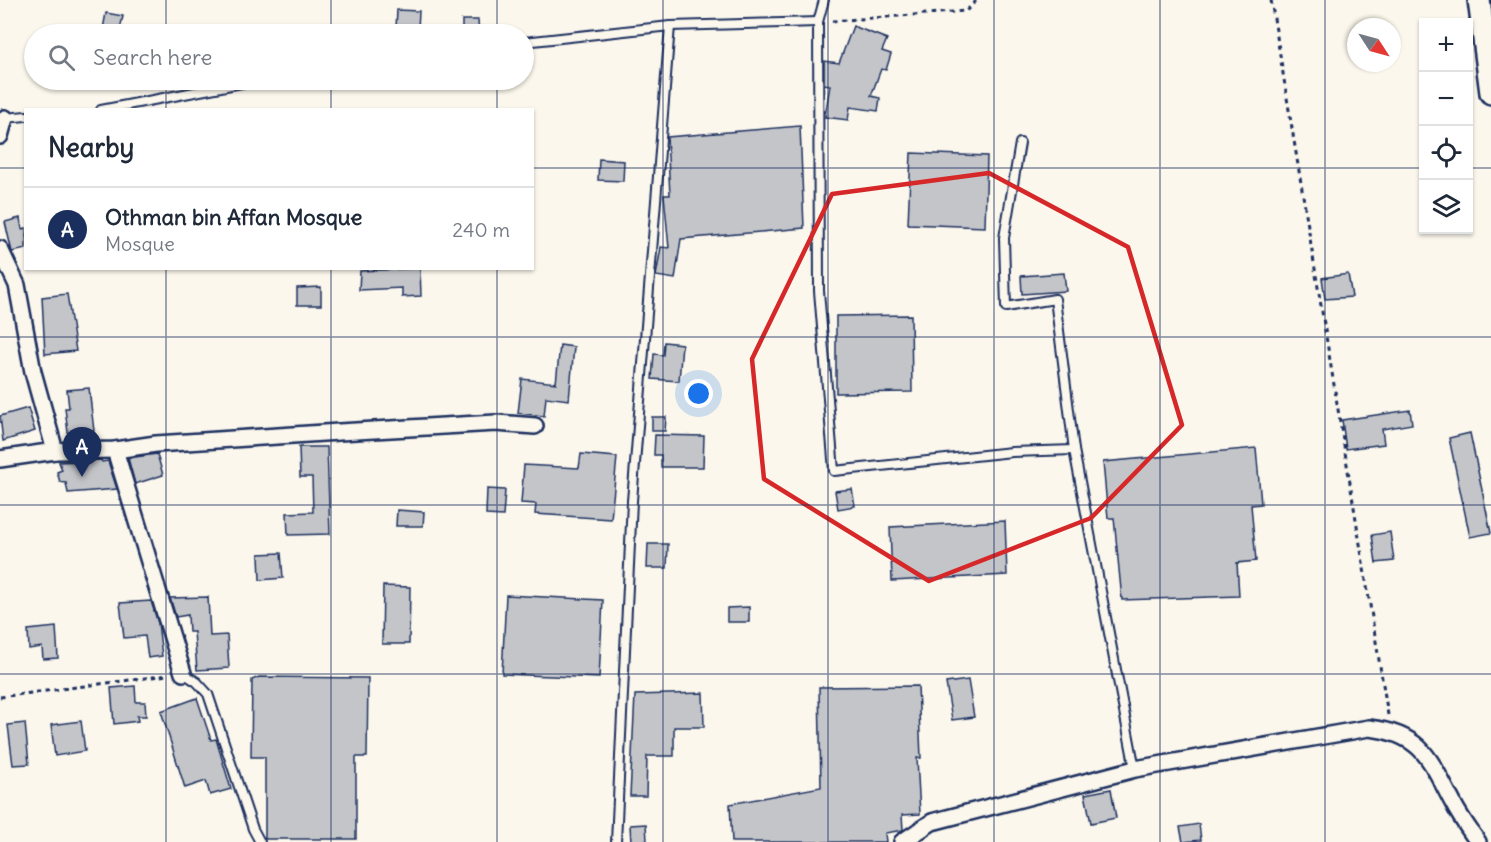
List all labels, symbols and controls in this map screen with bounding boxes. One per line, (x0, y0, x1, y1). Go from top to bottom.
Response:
north arrow (1347, 18, 1401, 72)
map controls (1419, 18, 1473, 234)
button: + (1419, 18, 1473, 72)
search box (24, 24, 534, 90)
icon: search (45, 41, 78, 74)
text: Search here (93, 43, 212, 71)
button: − (1419, 72, 1473, 126)
button: locate (1419, 126, 1473, 180)
text: Nearby (48, 131, 134, 164)
button: layers (1419, 180, 1473, 234)
text: Othman bin Affan Mosque (105, 203, 362, 231)
text: A (61, 217, 74, 242)
text: 240 m (452, 217, 510, 242)
text: Mosque (105, 231, 175, 256)
your location (684, 379, 713, 408)
pin: A (62, 428, 101, 477)

